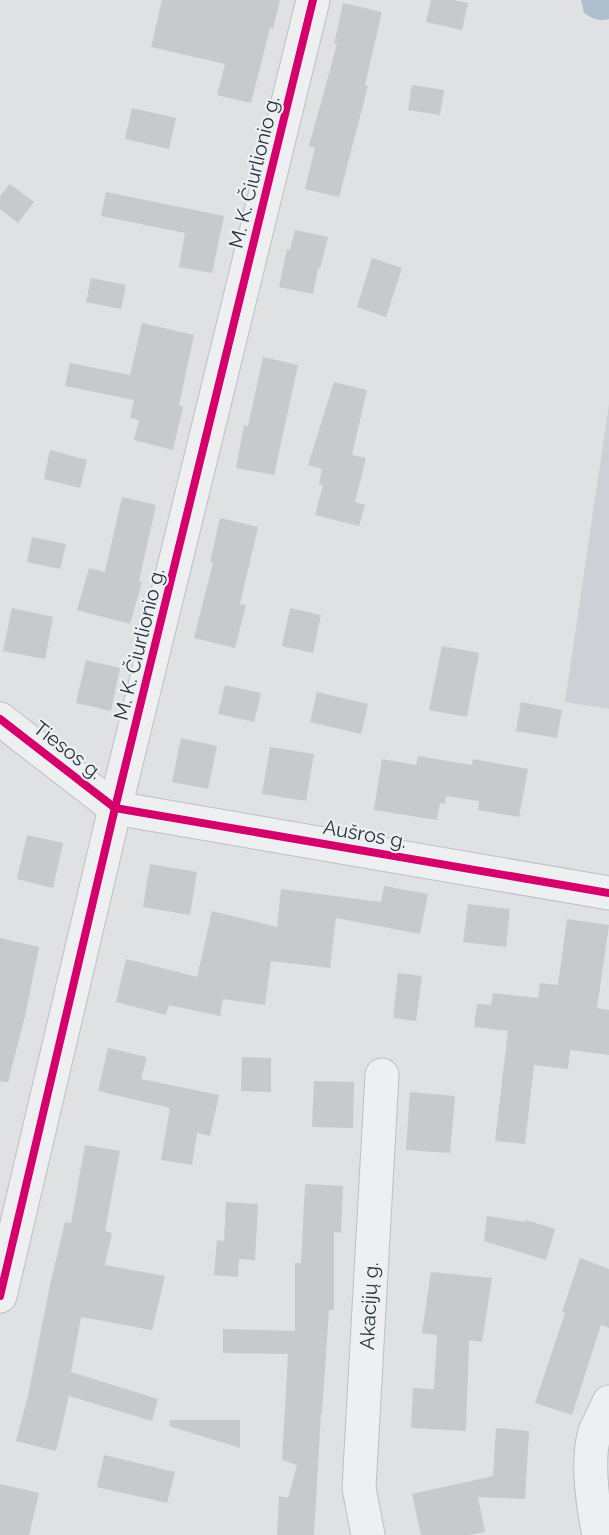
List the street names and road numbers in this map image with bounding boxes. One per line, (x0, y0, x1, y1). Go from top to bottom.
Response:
street label: M. K. Čiurlionio g. (223, 93, 285, 251)
street label: M. K. Čiurlionio g. (108, 565, 170, 723)
street label: Tiesos g. (29, 716, 107, 784)
street label: Aušros g. (321, 815, 409, 853)
street label: Akacijų g. (355, 1261, 383, 1351)

